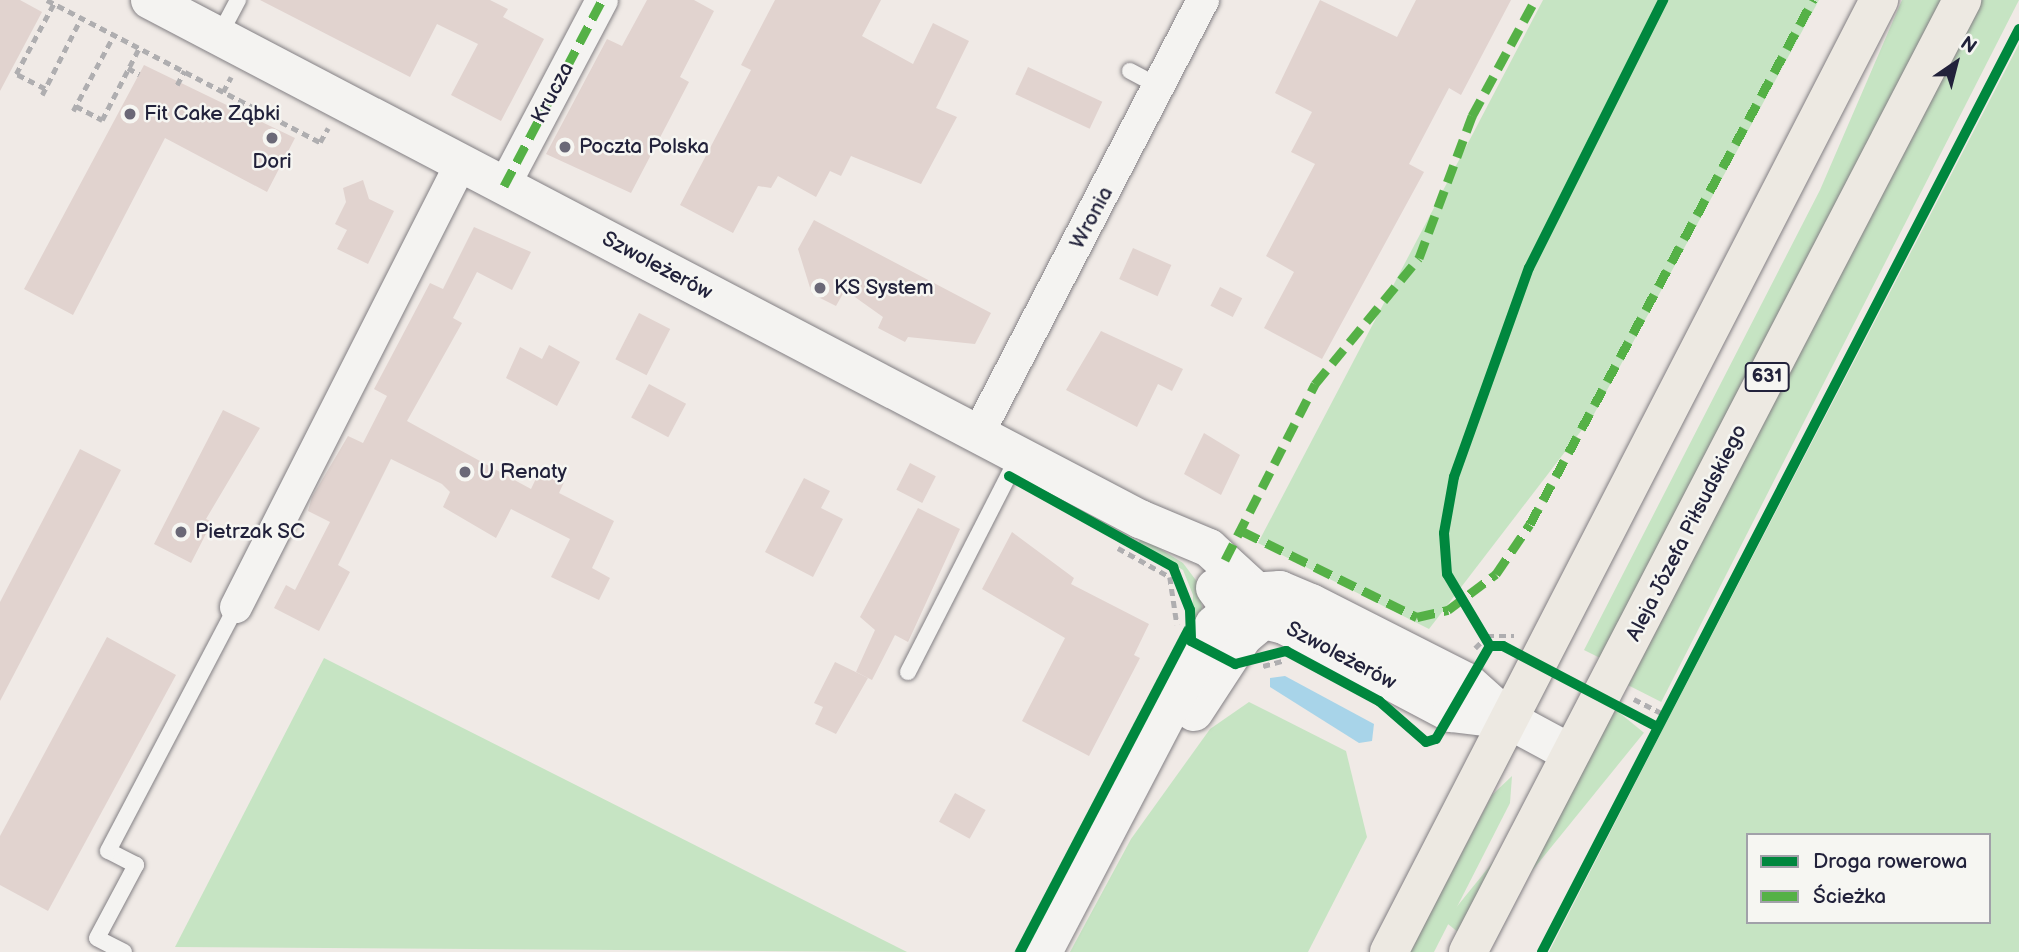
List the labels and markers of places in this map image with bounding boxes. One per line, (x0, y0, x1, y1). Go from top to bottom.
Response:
place label: Fit Cake Ząbki (144, 101, 280, 127)
marker: Fit Cake Ząbki (122, 106, 138, 122)
marker: Dori (264, 130, 280, 146)
place label: Poczta Polska (579, 134, 709, 160)
marker: Poczta Polska (557, 139, 573, 155)
place label: Dori (252, 149, 292, 175)
place label: KS System (834, 275, 934, 301)
marker: KS System (812, 280, 828, 296)
place label: U Renaty (479, 459, 567, 485)
marker: U Renaty (457, 464, 473, 480)
place label: Pietrzak SC (195, 519, 305, 545)
marker: Pietrzak SC (173, 524, 189, 540)

